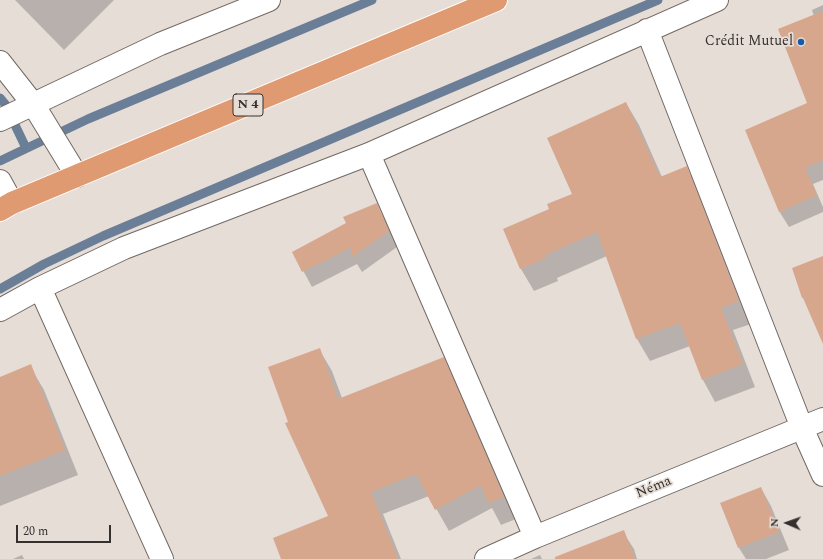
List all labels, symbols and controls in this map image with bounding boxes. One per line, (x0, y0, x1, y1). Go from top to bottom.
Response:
place label: Crédit Mutuel (705, 34, 793, 50)
marker: Crédit Mutuel (796, 37, 806, 47)
road number: N 4 (233, 94, 263, 116)
street label: Néma (634, 473, 674, 503)
north arrow (767, 503, 807, 543)
scale bar (18, 517, 113, 543)
text: N (766, 518, 783, 527)
text: 20 m (23, 522, 48, 541)

